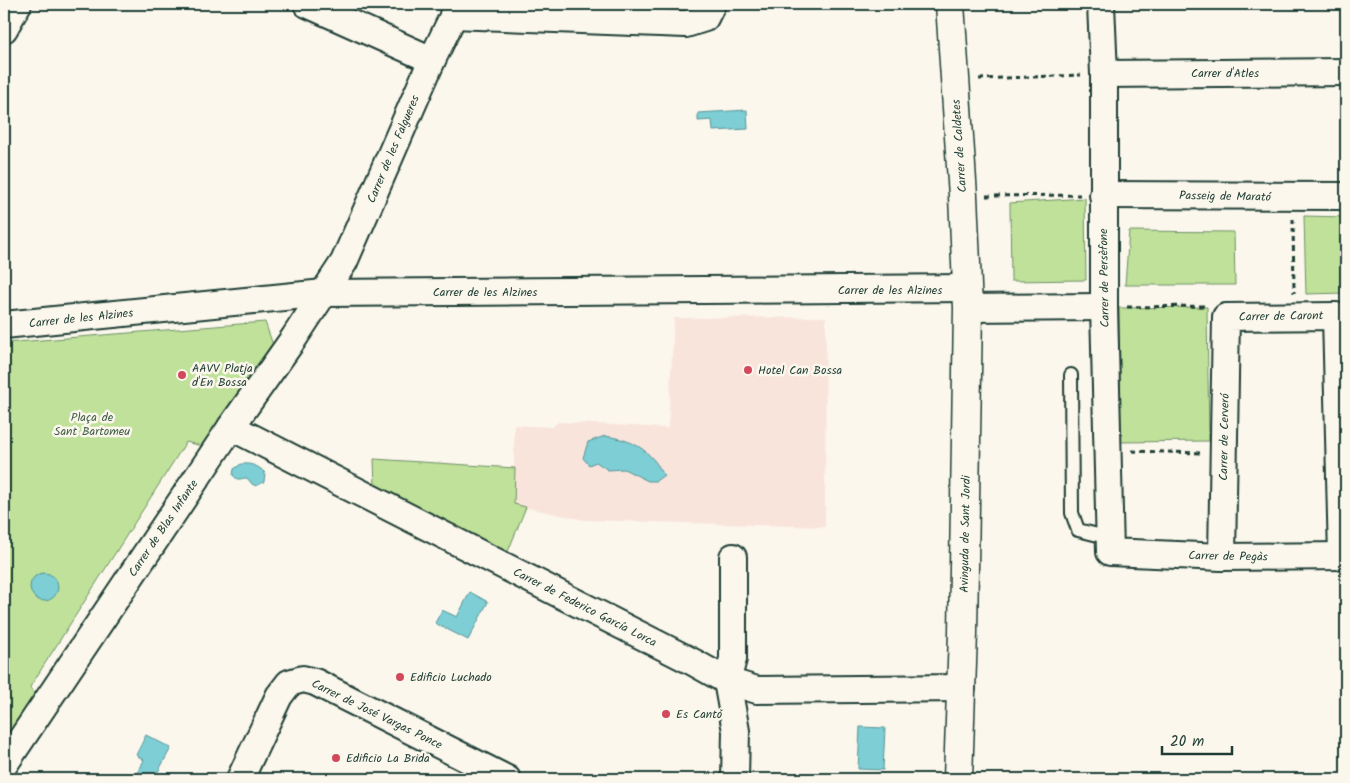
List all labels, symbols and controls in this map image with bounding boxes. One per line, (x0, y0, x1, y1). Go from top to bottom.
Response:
street label: Carrer d'Atles (1191, 64, 1259, 83)
street label: Carrer de les Falgueres (362, 92, 425, 206)
street label: Carrer de Caldetes (947, 99, 972, 193)
street label: Passeig de Marató (1179, 186, 1272, 207)
street label: Carrer de Persèfone (1094, 228, 1115, 328)
street label: Carrer de les Alzines (838, 281, 942, 300)
street label: Carrer de les Alzines (433, 283, 537, 302)
street label: Carrer de les Alzines (28, 304, 134, 333)
street label: Carrer de Caront (1239, 306, 1324, 327)
place label: AAVV Platja d'En Bossa (192, 359, 253, 392)
place label: Hotel Can Bossa (758, 361, 843, 380)
marker: Hotel Can Bossa (742, 364, 754, 376)
marker: AAVV Platja d'En Bossa (176, 369, 188, 381)
street label: Carrer de Cerveró (1214, 392, 1235, 481)
park label: Plaça de Sant Bartomeu (54, 408, 130, 441)
street label: Avinguda de Sant Jordi (955, 474, 976, 593)
street label: Carrer de Blas Infante (124, 475, 203, 581)
street label: Carrer de Pegàs (1188, 546, 1268, 567)
street label: Carrer de Federico García Lorca (510, 563, 660, 652)
place label: Edificio Luchado (410, 668, 492, 687)
marker: Edificio Luchado (394, 671, 406, 683)
street label: Carrer de José Vargas Ponce (308, 674, 446, 755)
place label: Es Cantó (676, 705, 723, 724)
marker: Es Cantó (660, 708, 672, 720)
scale bar (1162, 723, 1232, 755)
text: 20 m (1170, 730, 1204, 754)
place label: Edificio La Brida (346, 749, 430, 768)
marker: Edificio La Brida (330, 752, 342, 764)

